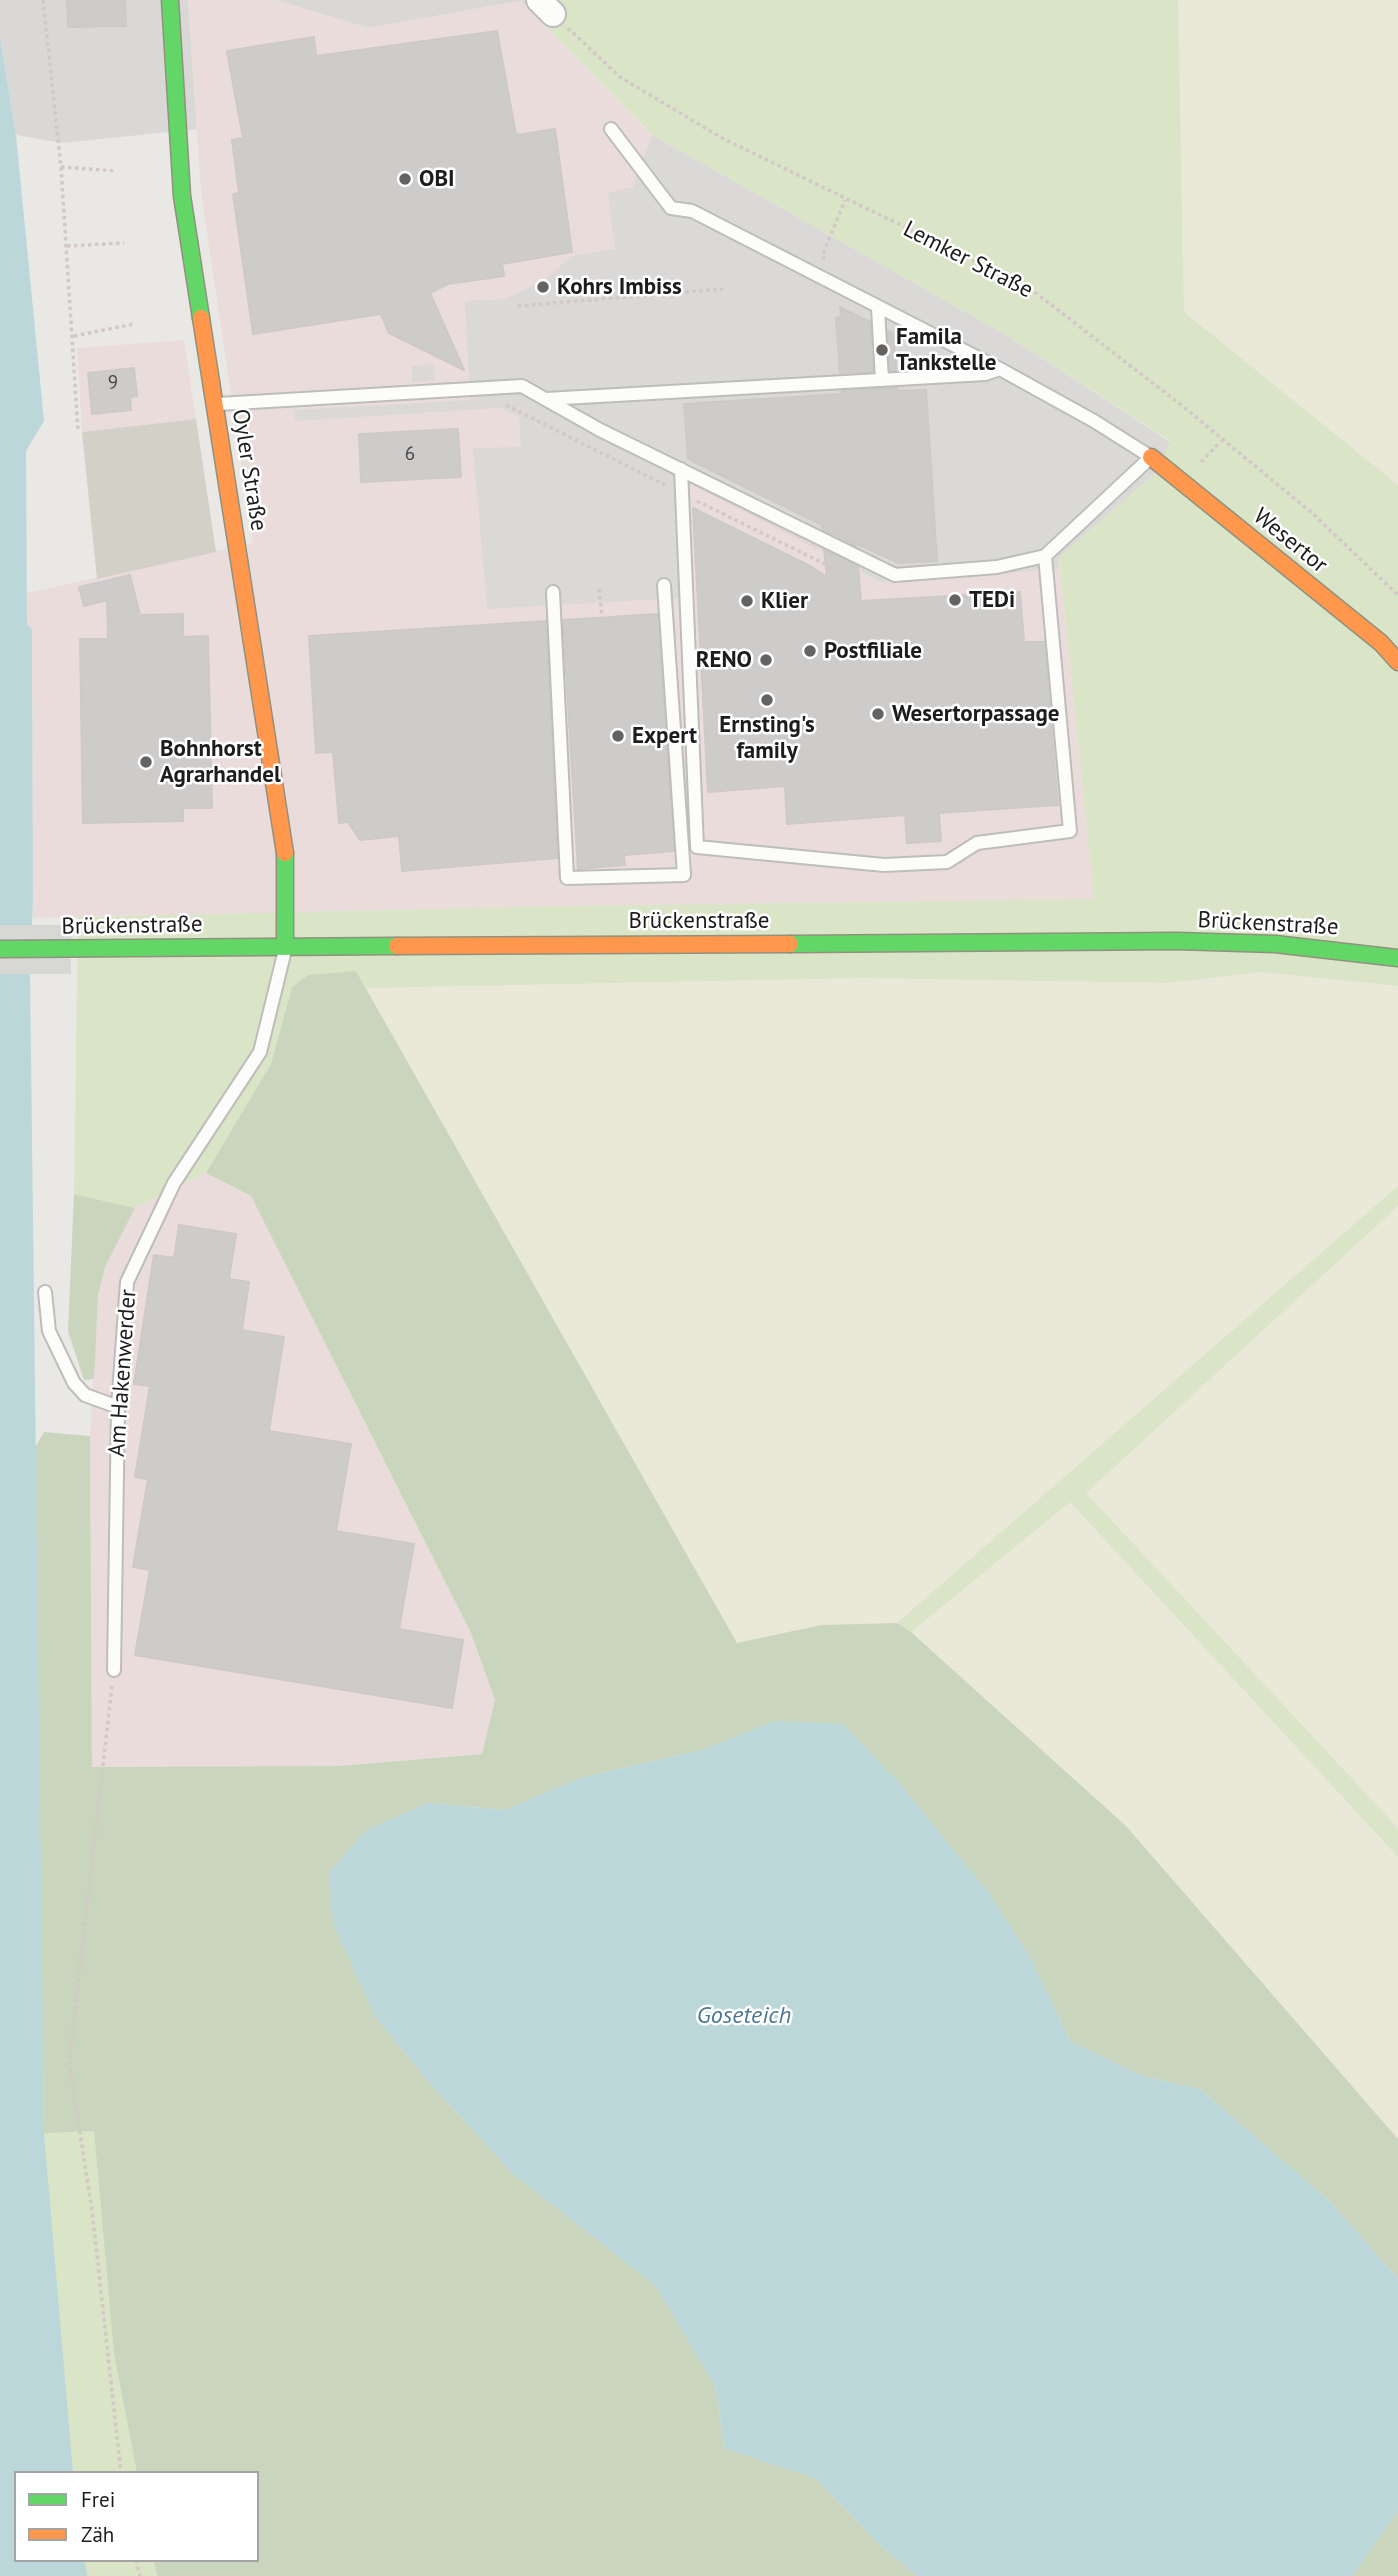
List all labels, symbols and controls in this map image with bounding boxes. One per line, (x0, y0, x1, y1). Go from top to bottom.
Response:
place label: OBI (419, 165, 455, 193)
marker: OBI (397, 171, 413, 187)
street label: Lemker Straße (899, 216, 1037, 304)
place label: Kohrs Imbiss (557, 273, 682, 301)
marker: Kohrs Imbiss (535, 279, 551, 295)
place label: Famila Tankstelle (896, 323, 996, 377)
marker: Famila Tankstelle (874, 342, 890, 358)
house number: 9 (108, 373, 118, 395)
street label: Oyler Straße (226, 407, 272, 533)
house number: 6 (405, 444, 415, 466)
street label: Wesertor (1247, 503, 1333, 579)
place label: TEDi (969, 586, 1015, 614)
place label: Klier (761, 587, 808, 615)
marker: TEDi (947, 592, 963, 608)
marker: Klier (739, 593, 755, 609)
place label: Postfiliale (824, 637, 922, 665)
marker: Postfiliale (802, 643, 818, 659)
place label: RENO (696, 646, 752, 674)
marker: RENO (758, 652, 774, 668)
marker: Ernsting's family (759, 692, 775, 708)
place label: Wesertorpassage (892, 700, 1059, 728)
marker: Wesertorpassage (870, 706, 886, 722)
place label: Ernsting's family (719, 711, 815, 765)
place label: Expert (632, 722, 697, 750)
marker: Expert (610, 728, 626, 744)
place label: Bohnhorst Agrarhandel (160, 735, 281, 789)
marker: Bohnhorst Agrarhandel (138, 754, 154, 770)
street label: Brückenstraße (628, 907, 770, 935)
street label: Brückenstraße (1197, 907, 1339, 941)
street label: Brückenstraße (61, 911, 203, 941)
street label: Am Hakenwerder (103, 1288, 143, 1458)
water label: Goseteich (697, 2002, 791, 2030)
legend (14, 2471, 259, 2562)
text: Frei (81, 2486, 115, 2513)
text: Zäh (81, 2521, 114, 2548)

